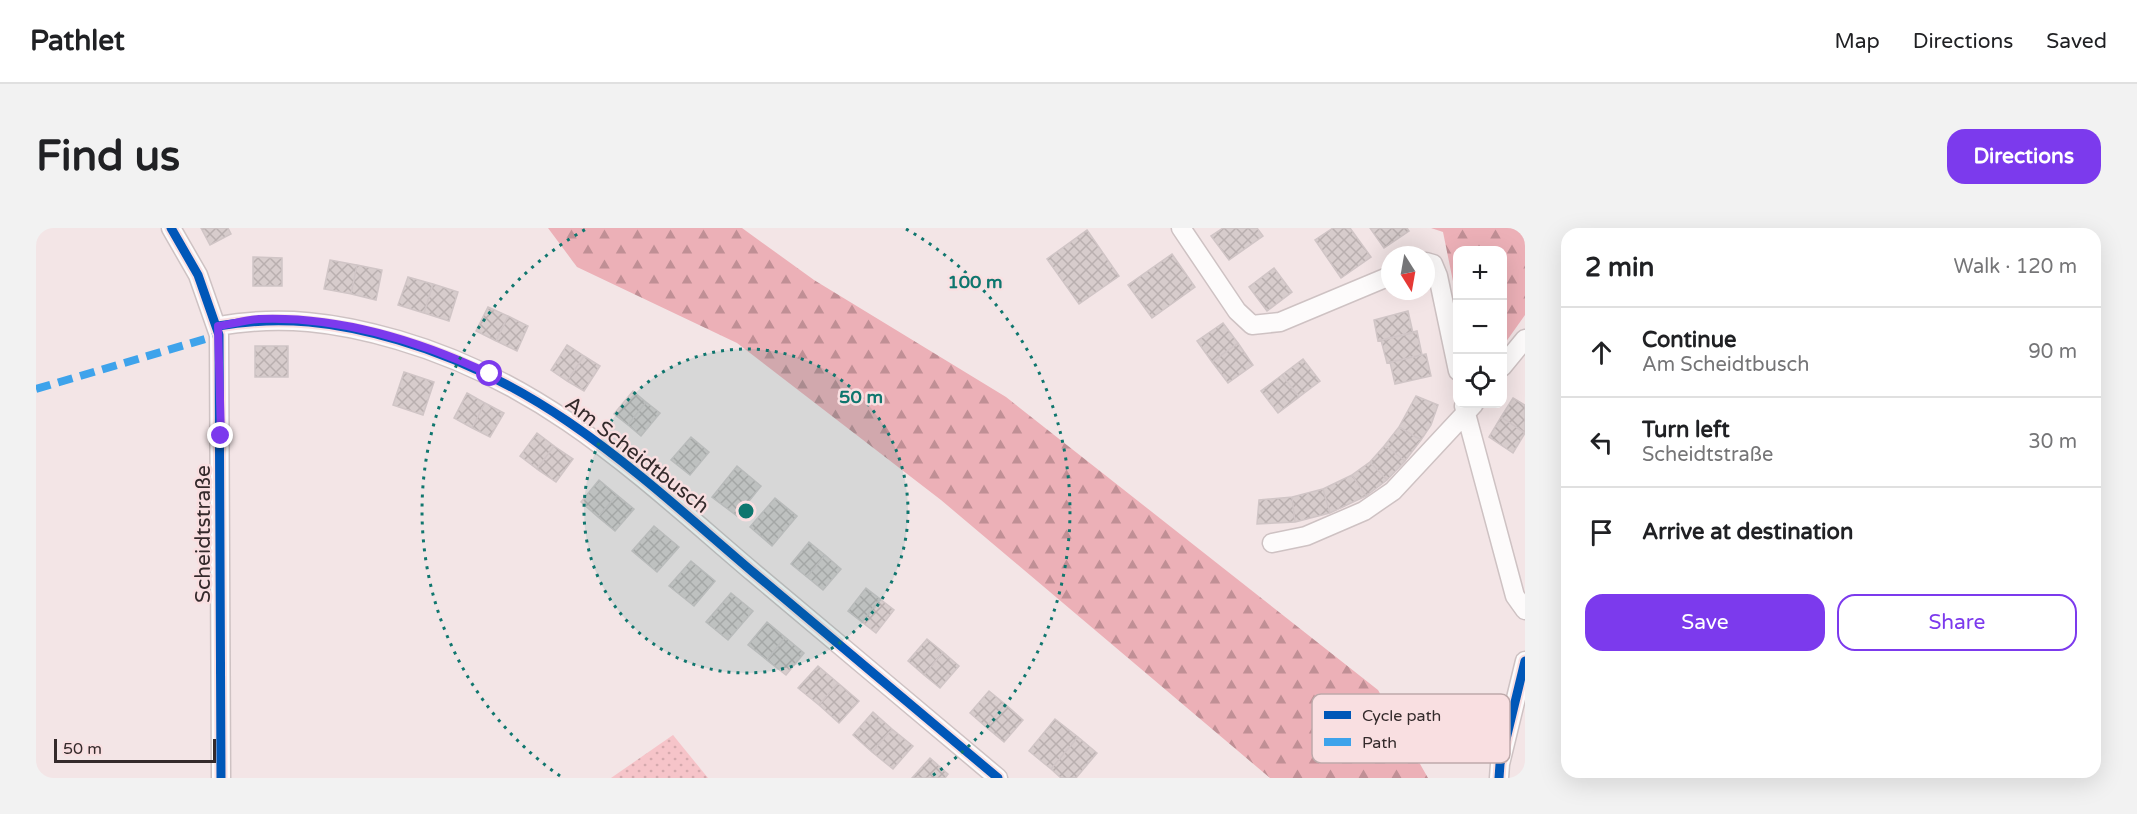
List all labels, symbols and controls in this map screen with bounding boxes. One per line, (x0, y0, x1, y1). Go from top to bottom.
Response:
text: Pathlet (30, 24, 125, 58)
text: Map (1834, 29, 1880, 54)
text: Directions (1913, 29, 2013, 54)
text: Saved (2046, 29, 2107, 54)
button: Directions (1947, 129, 2101, 184)
text: Find us (36, 131, 180, 182)
north arrow (1381, 246, 1435, 300)
map controls (1453, 246, 1507, 408)
button: + (1453, 246, 1507, 300)
text: 2 min (1585, 252, 1654, 283)
text: Walk · 120 m (1954, 255, 2077, 279)
text: 100 m (947, 271, 1003, 293)
button: − (1453, 300, 1507, 354)
text: Continue (1642, 327, 1737, 353)
icon: ahead (1585, 336, 1618, 369)
text: 90 m (2028, 340, 2077, 364)
text: Am Scheidtbusch (1642, 353, 1809, 377)
button: locate (1453, 354, 1507, 408)
route start (476, 360, 502, 386)
text: 50 m (839, 386, 883, 408)
street label: Am Scheidtbusch (560, 391, 714, 519)
text: Turn left (1642, 417, 1730, 443)
route end (207, 422, 233, 448)
icon: left (1585, 426, 1618, 459)
text: 30 m (2028, 430, 2077, 454)
text: Scheidtstraße (1642, 443, 1773, 467)
street label: Scheidtstraße (191, 465, 216, 603)
centre of rings (736, 501, 756, 521)
icon: arrive (1585, 516, 1618, 549)
text: Arrive at destination (1642, 519, 1853, 545)
button: Save (1585, 594, 1825, 651)
button: Share (1837, 594, 2077, 651)
legend (1312, 694, 1510, 763)
text: Cycle path (1362, 706, 1441, 726)
text: Path (1362, 733, 1397, 753)
scale bar (54, 736, 216, 764)
text: 50 m (63, 739, 102, 759)

